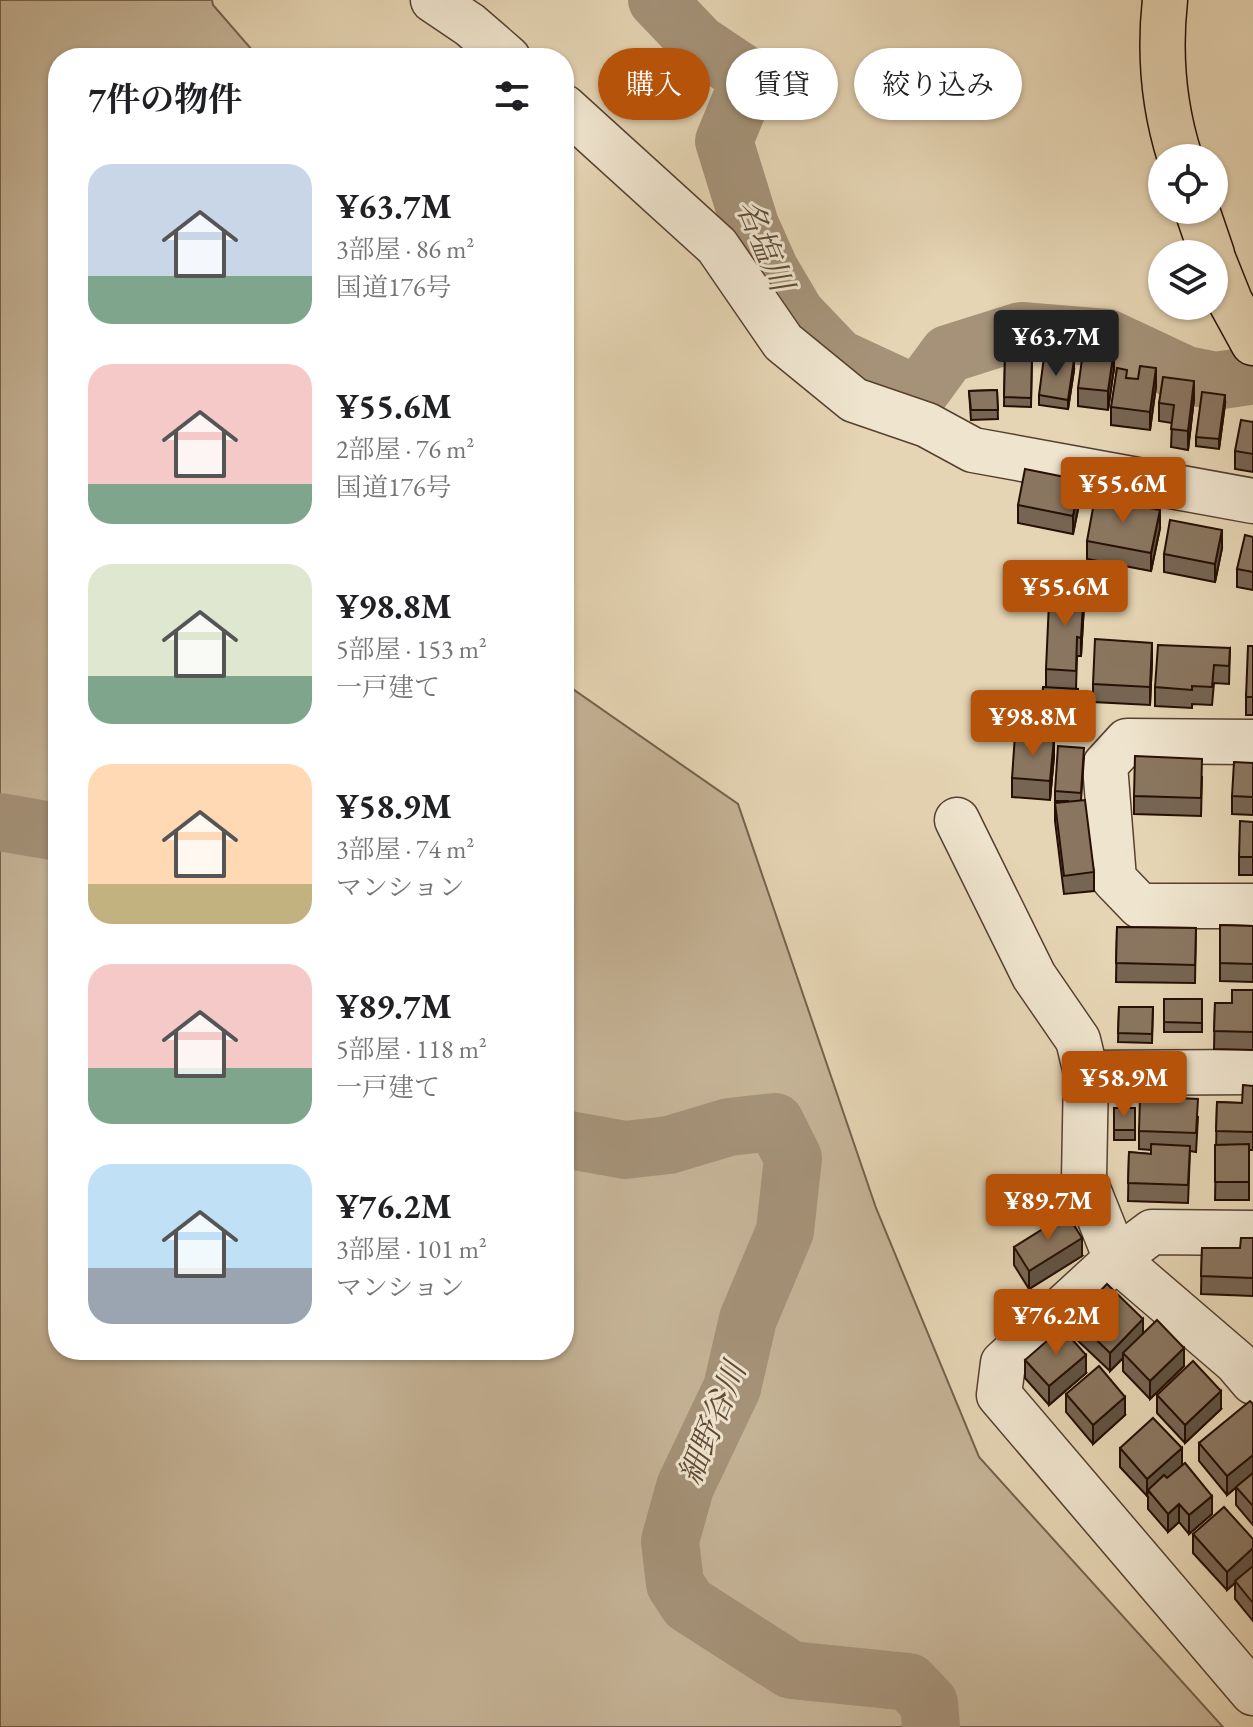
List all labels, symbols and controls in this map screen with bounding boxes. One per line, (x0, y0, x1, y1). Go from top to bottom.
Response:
chip: 購入 (598, 48, 710, 120)
chip: 賃貸 (726, 48, 838, 120)
chip: 絞り込み (854, 48, 1022, 120)
icon: filters (490, 74, 534, 118)
text: 7件の物件 (88, 77, 242, 121)
map controls (1148, 144, 1228, 320)
button: locate (1148, 144, 1228, 224)
text: ¥63.7M (336, 184, 452, 228)
water label: 名塩川 (727, 193, 804, 300)
icon: home (152, 196, 248, 292)
text: 3部屋 · 86 m² (336, 232, 474, 266)
button: layers (1148, 240, 1228, 320)
text: 国道176号 (336, 270, 451, 304)
pin: ¥63.7M (991, 310, 1121, 378)
text: ¥63.7M (1012, 319, 1100, 353)
text: ¥55.6M (336, 384, 452, 428)
icon: home (152, 396, 248, 492)
text: 2部屋 · 76 m² (336, 432, 474, 466)
pin: ¥55.6M (1058, 457, 1188, 525)
text: ¥55.6M (1079, 466, 1167, 500)
text: 国道176号 (336, 470, 451, 504)
pin: ¥55.6M (1000, 560, 1130, 628)
text: ¥55.6M (1021, 569, 1109, 603)
text: ¥98.8M (336, 584, 452, 628)
icon: home (152, 596, 248, 692)
text: 5部屋 · 153 m² (336, 632, 487, 666)
text: 一戸建て (336, 670, 440, 704)
pin: ¥98.8M (968, 690, 1098, 758)
text: ¥98.8M (989, 699, 1077, 733)
text: ¥58.9M (336, 784, 452, 828)
icon: home (152, 796, 248, 892)
text: 3部屋 · 74 m² (336, 832, 474, 866)
text: マンション (336, 870, 465, 904)
text: ¥89.7M (336, 984, 452, 1028)
icon: home (152, 996, 248, 1092)
text: 5部屋 · 118 m² (336, 1032, 487, 1066)
pin: ¥58.9M (1059, 1051, 1189, 1119)
text: ¥58.9M (1080, 1060, 1168, 1094)
text: 一戸建て (336, 1070, 440, 1104)
pin: ¥89.7M (983, 1174, 1113, 1242)
text: ¥89.7M (1004, 1183, 1092, 1217)
text: ¥76.2M (336, 1184, 452, 1228)
icon: home (152, 1196, 248, 1292)
text: 3部屋 · 101 m² (336, 1232, 487, 1266)
text: マンション (336, 1270, 465, 1304)
pin: ¥76.2M (991, 1289, 1121, 1357)
text: ¥76.2M (1012, 1298, 1100, 1332)
water label: 細野谷川 (669, 1353, 757, 1490)

